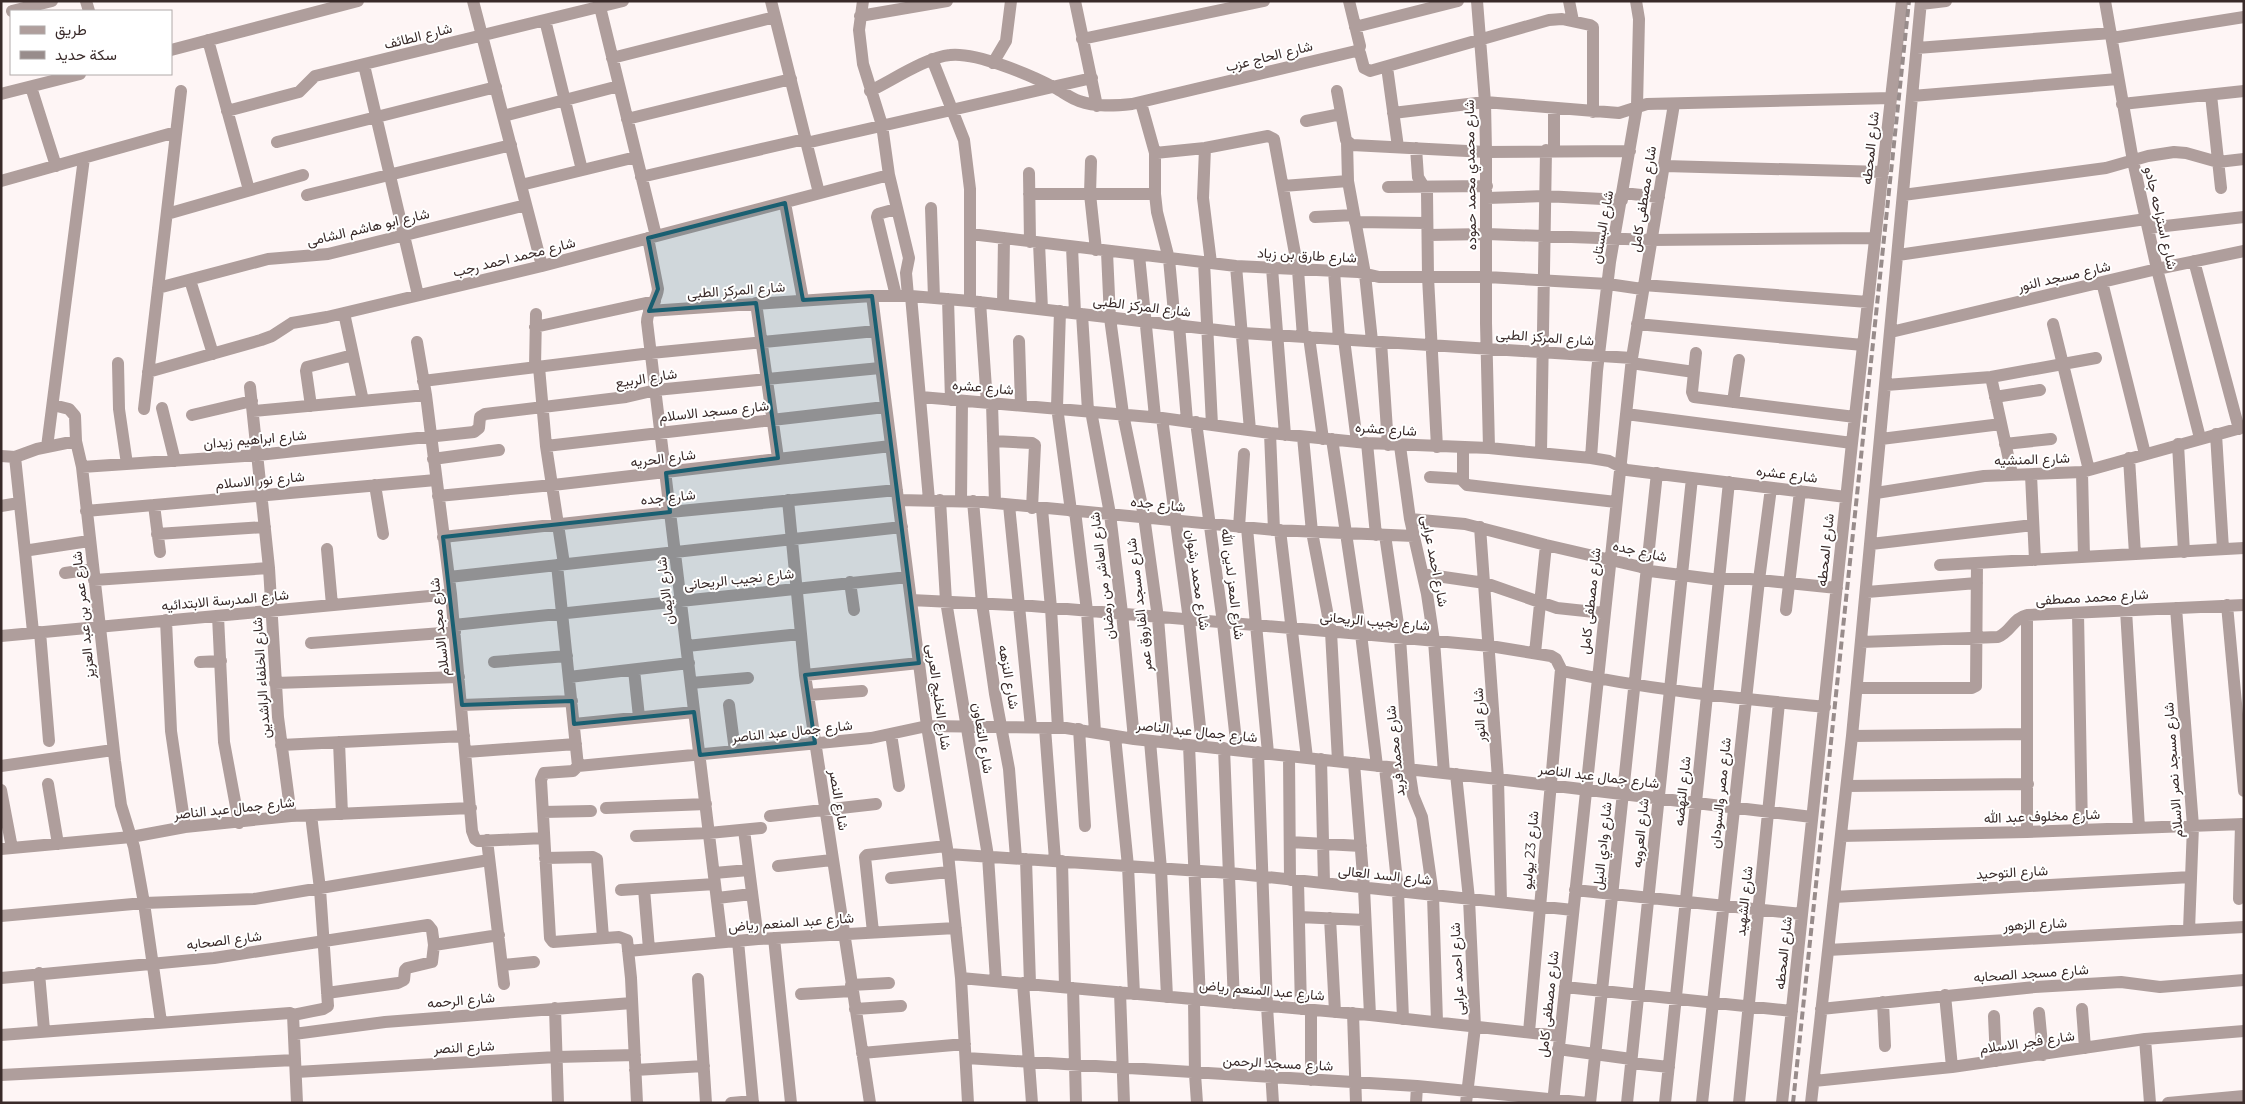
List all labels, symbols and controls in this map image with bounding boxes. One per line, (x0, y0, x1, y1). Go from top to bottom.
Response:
legend (10, 10, 172, 75)
street label: شارع الطائف (382, 19, 454, 55)
text: طريق (55, 20, 87, 40)
street label: شارع الحاج عزب (1224, 36, 1315, 77)
text: سكة حديد (55, 45, 117, 64)
street label: شارع محمدي محمد حموده (1460, 99, 1483, 251)
street label: شارع المحطه (1857, 111, 1885, 186)
street label: شارع مصطفى كامل (1626, 145, 1662, 254)
street label: شارع استراحه جادو (2138, 165, 2182, 272)
street label: شارع البستان (1587, 189, 1619, 265)
street label: شارع ابو هاشم الشامى (305, 204, 432, 252)
street label: شارع محمد احمد رجب (451, 233, 578, 283)
street label: شارع طارق بن زياد (1257, 243, 1357, 269)
street label: شارع مسجد النور (2015, 257, 2113, 298)
street label: شارع المركز الطبى (686, 278, 786, 304)
street label: شارع المركز الطبى (1092, 291, 1192, 323)
street label: شارع المركز الطبى (1495, 325, 1595, 351)
street label: شارع الربيع (614, 364, 679, 394)
street label: شارع عشره (951, 375, 1015, 401)
street label: شارع مسجد الاسلام (658, 396, 770, 428)
street label: شارع عشره (1354, 418, 1417, 442)
street label: شارع ابراهيم زيدان (203, 426, 308, 454)
street label: شارع الحريه (629, 445, 697, 473)
street label: شارع المنشيه (1994, 449, 2070, 471)
street label: شارع عشره (1755, 461, 1819, 489)
street label: شارع نور الاسلام (215, 467, 306, 495)
street label: شارع جده (640, 485, 697, 511)
street label: شارع جده (1129, 492, 1186, 518)
street label: شارع العاشر من رمضان (1085, 511, 1121, 641)
street label: شارع المحطه (1812, 513, 1840, 588)
street label: شارع احمد عرابى (1415, 514, 1453, 609)
street label: شارع المعز لدين الله (1215, 527, 1249, 641)
street label: شارع محمد رشوان (1180, 528, 1214, 632)
street label: شارع جده (1611, 536, 1669, 568)
street label: شارع مسجد الفاروق عمر (1122, 537, 1158, 674)
street label: شارع مصطفى كامل (1575, 547, 1607, 655)
street label: شارع عمر بن عبد العزيز (67, 550, 101, 681)
street label: شارع الايمان (652, 556, 680, 626)
street label: شارع نجيب الريحانى (683, 564, 795, 596)
street label: شارع مجد الاسلام (425, 577, 455, 677)
street label: شارع المدرسة الابتدائيه (160, 585, 290, 617)
street label: شارع محمد مصطفى (2035, 585, 2149, 611)
street label: شارع نجيب الريحانى (1319, 607, 1431, 637)
street label: شارع الخلفاء الراشدين (248, 617, 276, 739)
street label: شارع الخليج العربى (921, 643, 955, 752)
street label: شارع النزهه (993, 643, 1024, 711)
street label: شارع النور (1469, 687, 1491, 744)
street label: شارع التعاون (967, 701, 997, 775)
street label: شارع مسجد نصر الاسلام (2159, 701, 2189, 838)
street label: شارع محمد فريد (1381, 704, 1411, 797)
street label: شارع جمال عبد الناصر (730, 716, 854, 748)
street label: شارع جمال عبد الناصر (1134, 716, 1258, 748)
street label: شارع مصر والسودان (1705, 737, 1737, 850)
street label: شارع النهضه (1669, 755, 1697, 827)
street label: شارع جمال عبد الناصر (1536, 760, 1660, 794)
street label: شارع النصر (823, 767, 853, 832)
street label: شارع جمال عبد الناصر (172, 793, 296, 825)
street label: شارع العروبه (1627, 797, 1655, 869)
street label: شارع وادي النيل (1588, 801, 1619, 891)
street label: شارع مخلوف عبد الله (1984, 805, 2100, 829)
street label: شارع 23 يوليو (1518, 810, 1544, 890)
street label: شارع السد العالى (1337, 861, 1433, 891)
street label: شارع التوحيد (1975, 861, 2049, 885)
street label: شارع الشهيد (1731, 865, 1759, 937)
street label: شارع عبد المنعم رياض (728, 909, 855, 937)
street label: شارع الزهور (2001, 913, 2068, 937)
street label: شارع المحطه (1770, 916, 1798, 991)
street label: شارع احمد عرابى (1446, 922, 1470, 1016)
street label: شارع الصحابه (185, 926, 263, 956)
street label: شارع مصطفى كامل (1533, 950, 1565, 1058)
street label: شارع مسجد الصحابه (1973, 960, 2089, 988)
street label: شارع عبد المنعم رياض (1198, 976, 1326, 1006)
street label: شارع الرحمه (426, 988, 496, 1014)
street label: شارع فجر الاسلام (1978, 1026, 2076, 1060)
street label: شارع النصر (432, 1036, 495, 1060)
street label: شارع مسجد الرحمن (1222, 1051, 1334, 1077)

